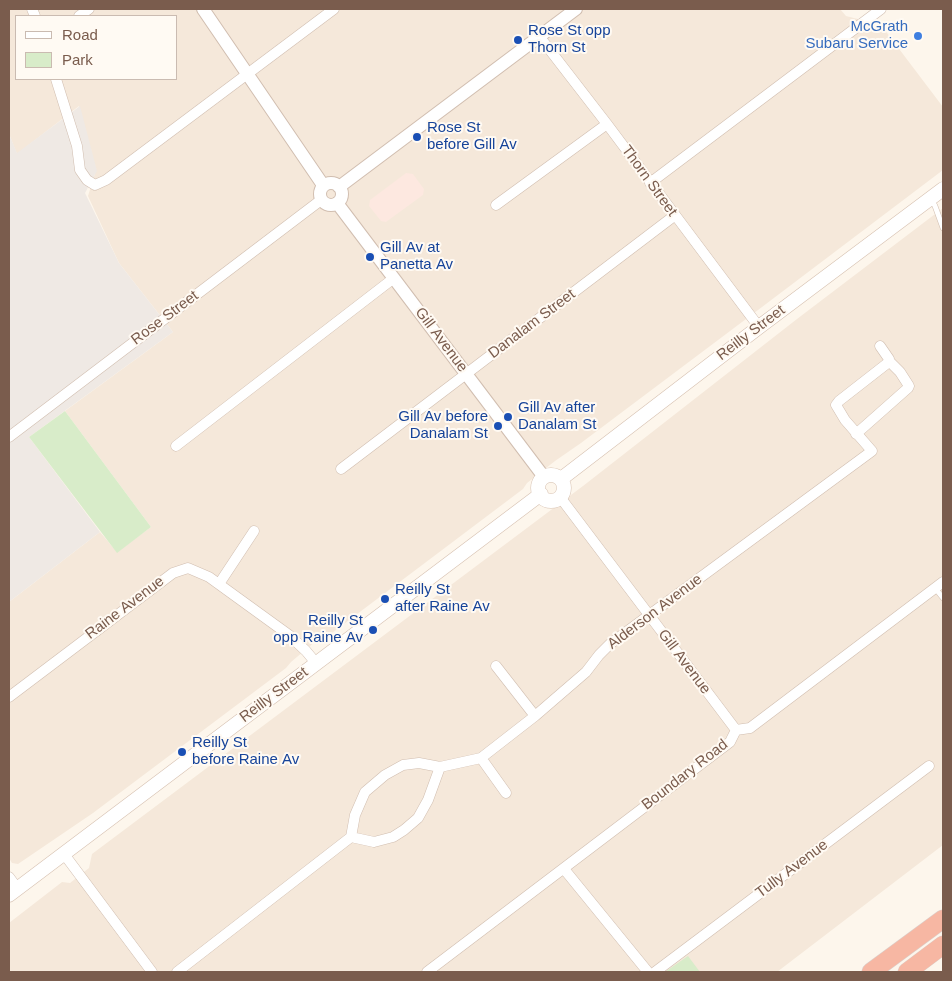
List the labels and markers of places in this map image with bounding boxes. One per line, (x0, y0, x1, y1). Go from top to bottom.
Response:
place label: McGrath Subaru Service (805, 18, 908, 53)
place label: Rose St opp Thorn St (528, 22, 611, 57)
marker: McGrath Subaru Service (912, 30, 924, 42)
marker: Rose St opp Thorn St (512, 34, 524, 46)
place label: Rose St before Gill Av (427, 119, 517, 154)
marker: Rose St before Gill Av (411, 131, 423, 143)
place label: Gill Av at Panetta Av (380, 239, 453, 274)
marker: Gill Av at Panetta Av (364, 251, 376, 263)
place label: Gill Av after Danalam St (518, 399, 596, 434)
place label: Gill Av before Danalam St (398, 408, 488, 443)
marker: Gill Av after Danalam St (502, 411, 514, 423)
marker: Gill Av before Danalam St (492, 420, 504, 432)
place label: Reilly St after Raine Av (395, 581, 490, 616)
marker: Reilly St after Raine Av (379, 593, 391, 605)
place label: Reilly St opp Raine Av (273, 612, 363, 647)
marker: Reilly St opp Raine Av (367, 624, 379, 636)
place label: Reilly St before Raine Av (192, 734, 299, 769)
marker: Reilly St before Raine Av (176, 746, 188, 758)

